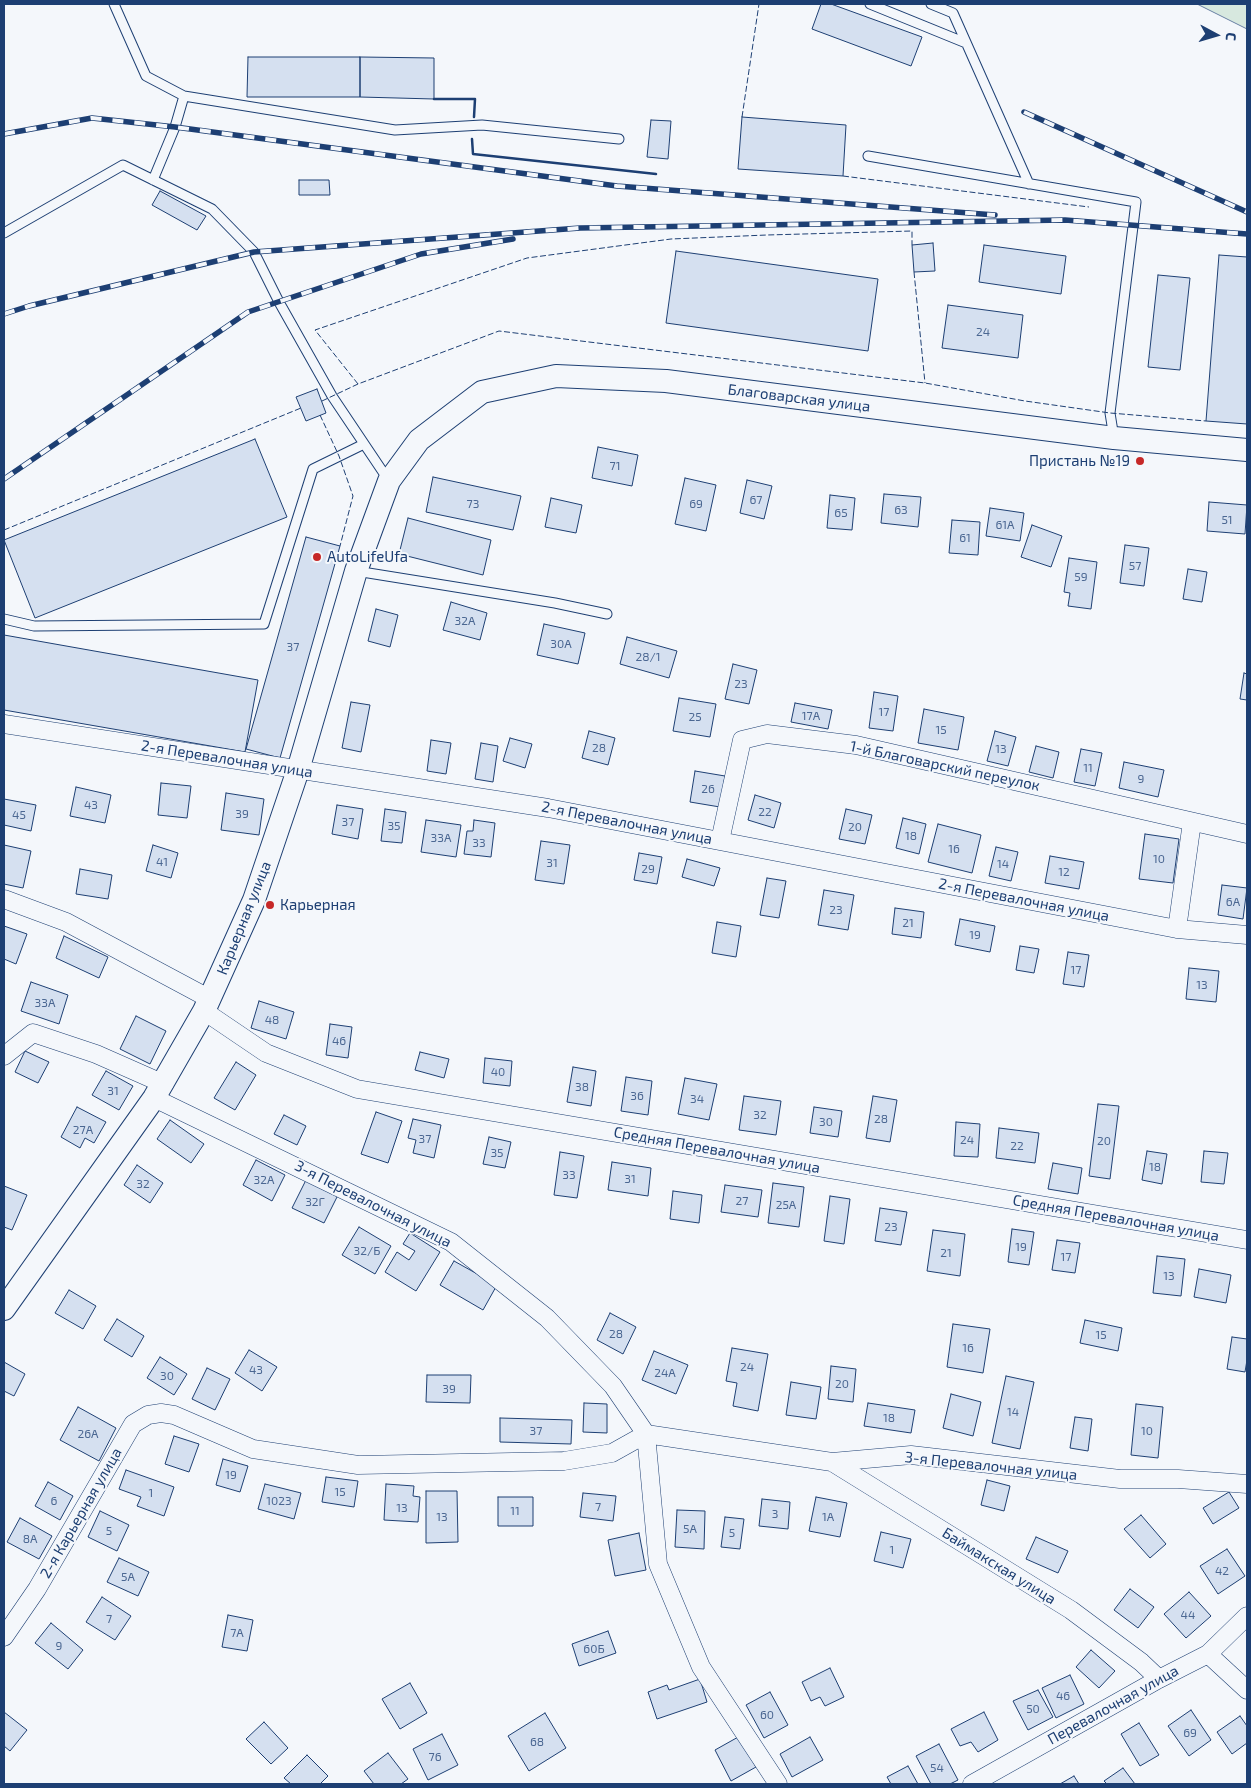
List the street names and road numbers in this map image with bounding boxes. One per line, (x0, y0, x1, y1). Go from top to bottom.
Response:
street label: Благоварская улица (727, 380, 871, 416)
street label: 2-я Перевалочная улица (140, 737, 314, 781)
street label: 1-й Благоварский переулок (848, 737, 1042, 795)
street label: 2-я Перевалочная улица (540, 798, 714, 848)
street label: Карьерная улица (213, 859, 275, 977)
street label: 2-я Перевалочная улица (937, 875, 1111, 925)
street label: Средняя Перевалочная улица (612, 1123, 822, 1177)
street label: 3-я Перевалочная улица (292, 1157, 454, 1251)
street label: Средняя Перевалочная улица (1011, 1191, 1221, 1245)
street label: 2-я Карьерная улица (36, 1445, 126, 1581)
street label: 3-я Перевалочная улица (904, 1448, 1078, 1484)
street label: Баймакская улица (939, 1524, 1059, 1608)
street label: Перевалочная улица (1044, 1662, 1182, 1748)

